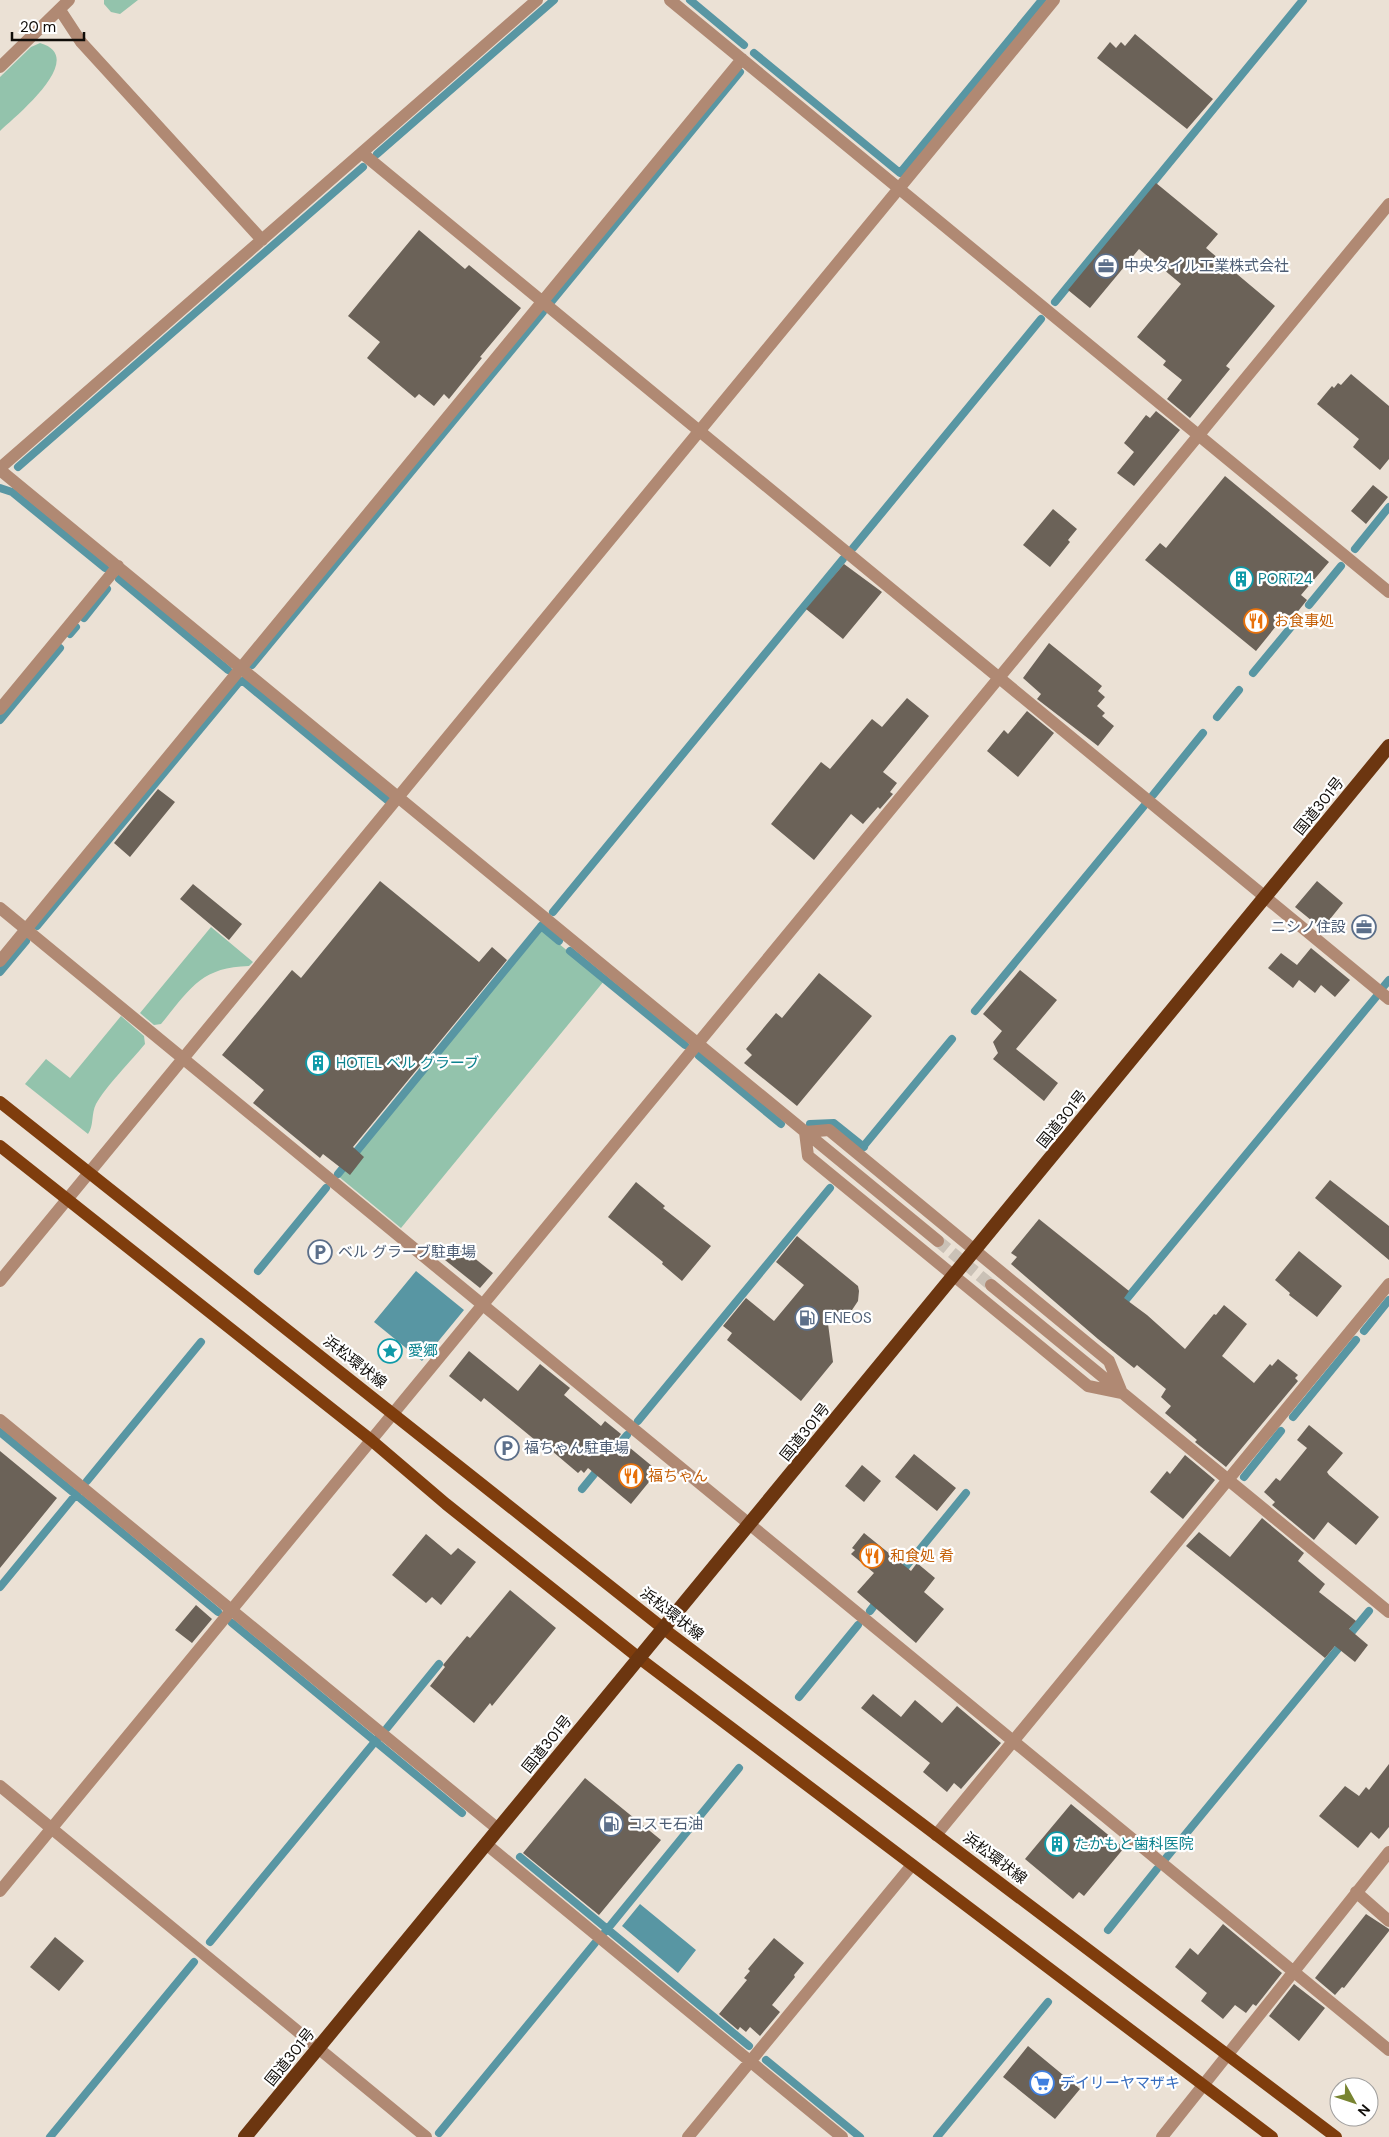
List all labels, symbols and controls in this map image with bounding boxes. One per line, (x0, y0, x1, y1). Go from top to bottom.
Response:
scale bar (12, 10, 85, 42)
text: 20 m (20, 17, 56, 37)
office icon: 中央タイル工業株式会社 (1093, 253, 1119, 279)
place label: 中央タイル工業株式会社 (1124, 256, 1289, 276)
building icon: PORT24 (1228, 566, 1254, 592)
place label: PORT24 (1258, 569, 1313, 589)
restaurant icon: お食事処 (1243, 608, 1269, 634)
place label: お食事処 (1274, 611, 1334, 631)
street label: 国道301号 (1290, 773, 1348, 839)
office icon: ニシノ住設 (1351, 914, 1377, 940)
place label: ニシノ住設 (1271, 917, 1346, 937)
building icon: HOTEL ベル グラーブ (305, 1050, 331, 1076)
place label: HOTEL ベル グラーブ (336, 1053, 479, 1073)
street label: 国道301号 (1033, 1086, 1091, 1152)
parking icon: ベル グラーブ駐車場 (307, 1239, 333, 1265)
place label: ベル グラーブ駐車場 (338, 1242, 476, 1262)
fuel station icon: ENEOS (794, 1305, 820, 1331)
place label: ENEOS (824, 1308, 872, 1328)
street label: 浜松環状線 (319, 1331, 391, 1393)
place icon: 愛郷 (377, 1338, 403, 1364)
place label: 愛郷 (408, 1341, 438, 1361)
street label: 国道301号 (776, 1399, 834, 1465)
parking icon: 福ちゃん駐車場 (494, 1435, 520, 1461)
place label: 福ちゃん駐車場 (524, 1438, 629, 1458)
restaurant icon: 福ちゃん (618, 1463, 644, 1489)
place label: 福ちゃん (648, 1466, 708, 1486)
restaurant icon: 和食処 肴 (859, 1543, 885, 1569)
place label: 和食処 肴 (890, 1546, 954, 1566)
street label: 浜松環状線 (636, 1583, 708, 1645)
street label: 国道301号 (518, 1711, 576, 1777)
fuel station icon: コスモ石油 (598, 1811, 624, 1837)
place label: コスモ石油 (628, 1814, 703, 1834)
street label: 浜松環状線 (959, 1827, 1031, 1889)
building icon: たかもと歯科医院 (1044, 1831, 1070, 1857)
place label: たかもと歯科医院 (1074, 1834, 1194, 1854)
street label: 国道301号 (261, 2024, 319, 2090)
supermarket icon: デイリーヤマザキ (1029, 2070, 1055, 2096)
place label: デイリーヤマザキ (1060, 2073, 1180, 2093)
north arrow (1329, 2077, 1379, 2127)
text: N (1354, 2101, 1374, 2120)

